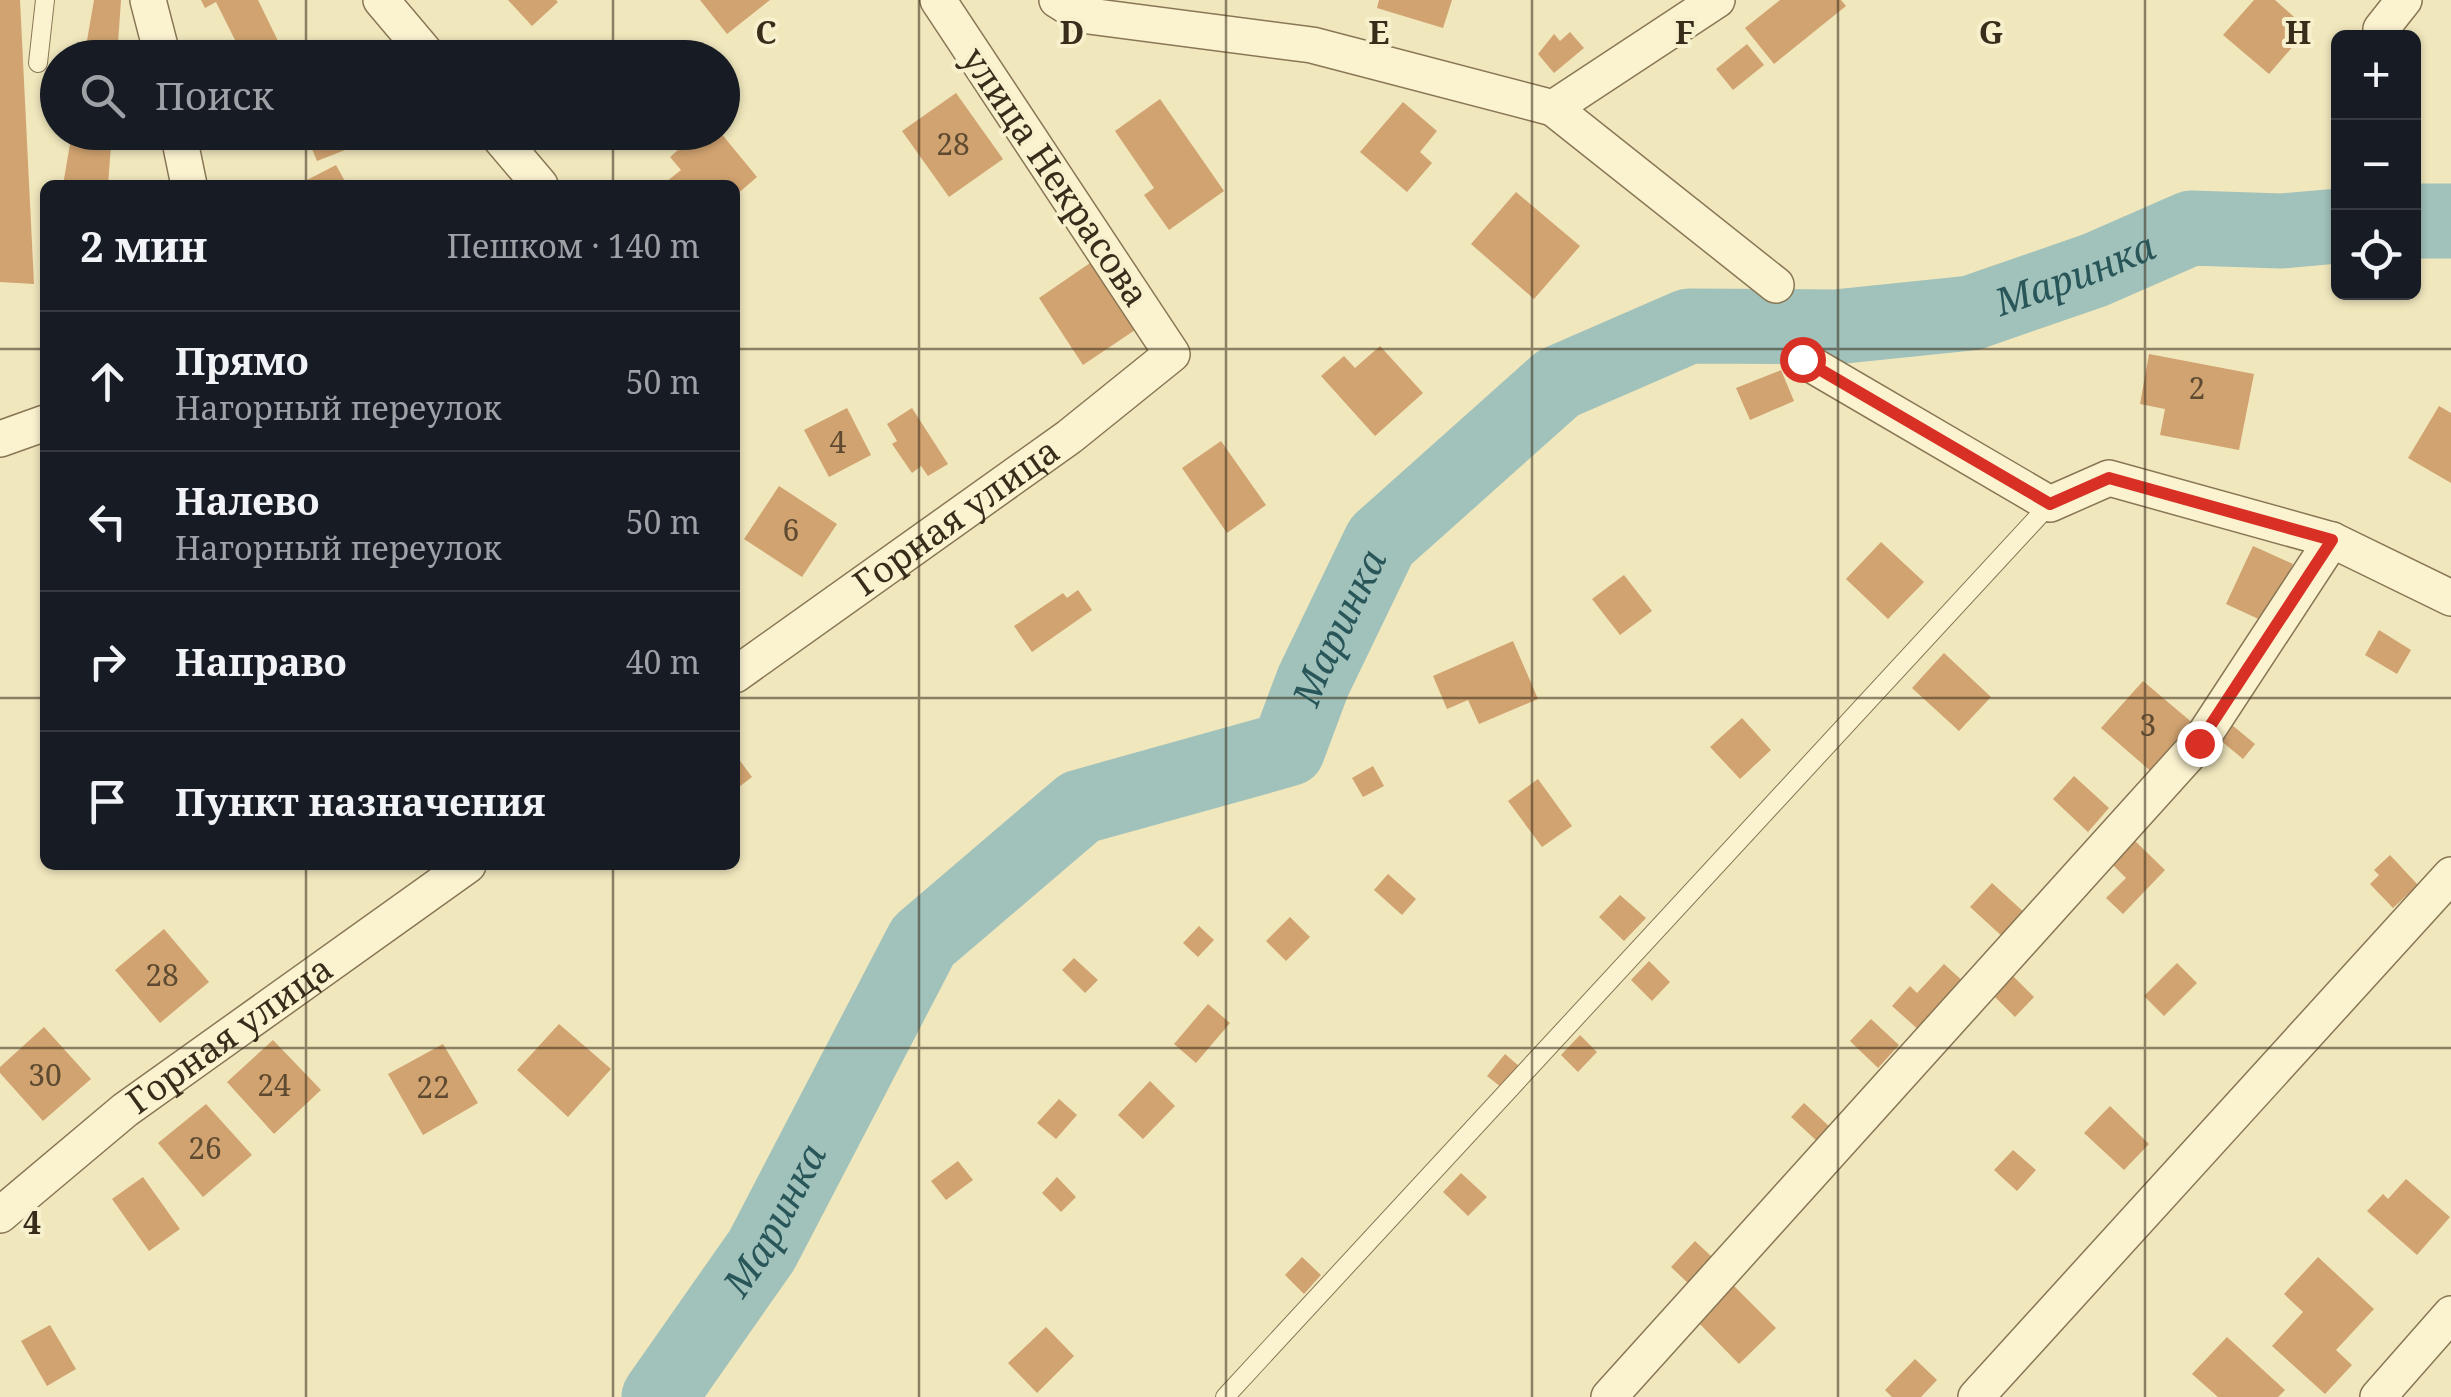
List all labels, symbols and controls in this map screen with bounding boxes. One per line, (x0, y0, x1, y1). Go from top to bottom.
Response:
text: C (755, 10, 777, 53)
text: D (1060, 10, 1084, 53)
text: E (1369, 10, 1389, 53)
text: F (1675, 10, 1695, 53)
text: G (1979, 10, 2003, 53)
text: H (2285, 10, 2311, 53)
map controls (2331, 30, 2421, 300)
button: + (2331, 30, 2421, 120)
street label: улица Некрасова (952, 37, 1161, 315)
search box (40, 40, 740, 150)
icon: search (75, 68, 130, 123)
text: Поиск (155, 69, 274, 121)
button: − (2331, 120, 2421, 210)
house number: 28 (936, 123, 970, 164)
button: locate (2331, 210, 2421, 300)
text: 2 мин (80, 217, 207, 274)
water label: Маринка (1986, 219, 2163, 327)
text: Пешком · 140 m (447, 224, 700, 267)
text: Прямо (175, 334, 309, 386)
route start (1780, 337, 1826, 383)
icon: ahead (80, 354, 135, 409)
text: 50 m (626, 360, 700, 403)
house number: 2 (2189, 367, 2205, 408)
text: Нагорный переулок (175, 386, 501, 429)
house number: 4 (830, 421, 847, 462)
street label: Горная улица (843, 426, 1068, 606)
text: Налево (175, 474, 320, 526)
icon: left (80, 494, 135, 549)
text: 50 m (626, 500, 700, 543)
house number: 6 (783, 509, 799, 550)
text: Нагорный переулок (175, 526, 501, 569)
water label: Маринка (1278, 540, 1397, 714)
icon: right (80, 634, 135, 689)
text: Направо (175, 635, 347, 687)
text: 40 m (626, 640, 700, 683)
house number: 3 (2140, 704, 2156, 745)
route end (2177, 721, 2223, 767)
icon: arrive (80, 774, 135, 829)
text: Пункт назначения (175, 775, 545, 827)
street label: Горная улица (116, 944, 341, 1124)
house number: 28 (145, 954, 179, 995)
house number: 30 (28, 1054, 62, 1095)
house number: 24 (257, 1064, 291, 1105)
house number: 22 (416, 1066, 450, 1107)
house number: 26 (188, 1127, 222, 1168)
water label: Маринка (709, 1134, 837, 1307)
text: 4 (23, 1200, 41, 1243)

